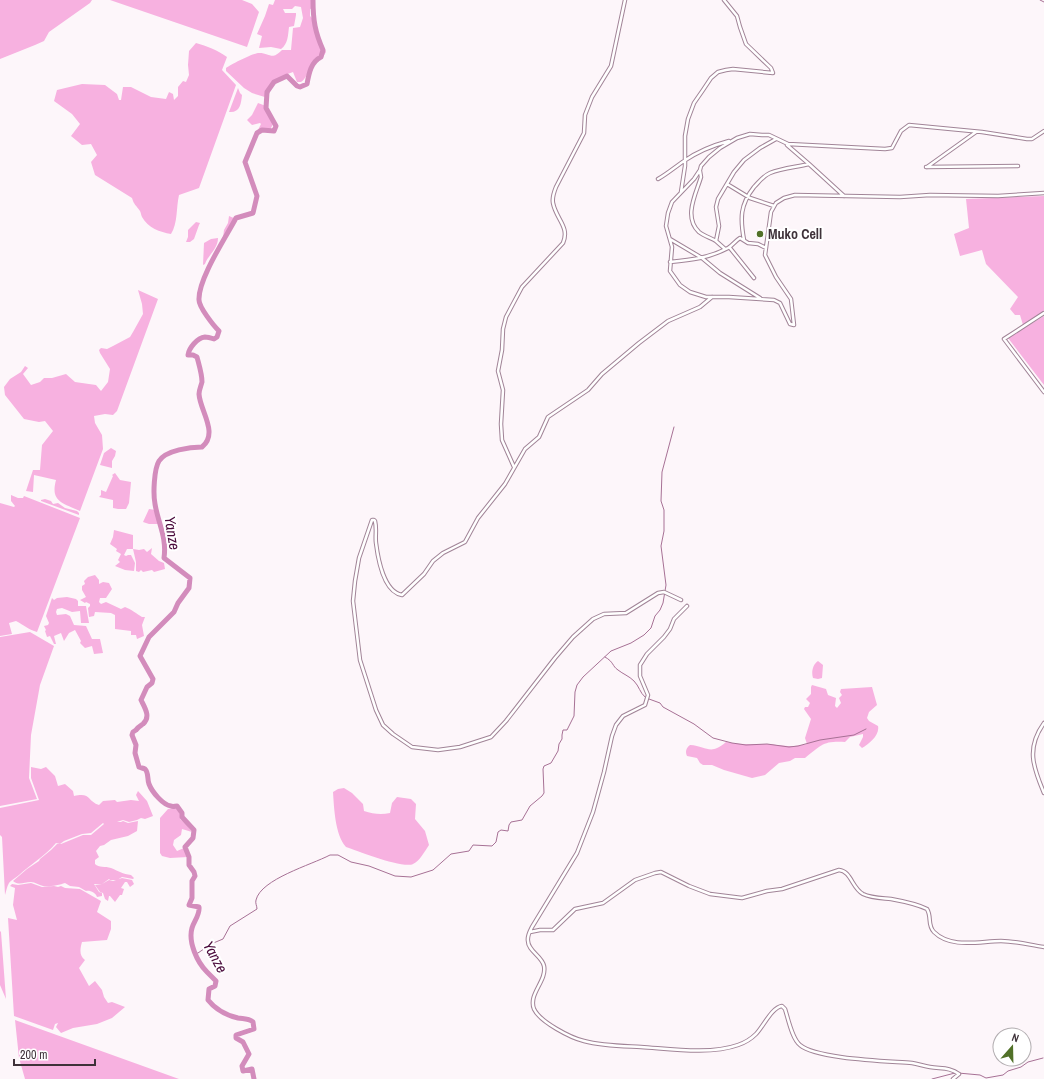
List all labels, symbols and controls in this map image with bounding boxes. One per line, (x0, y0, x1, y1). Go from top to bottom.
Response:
place label: Muko Cell (768, 225, 822, 243)
marker: Muko Cell (755, 229, 765, 239)
water label: Yanze (159, 515, 186, 551)
water label: Yanze (198, 937, 233, 977)
north arrow (992, 1027, 1032, 1067)
text: N (1010, 1030, 1021, 1045)
scale bar (14, 1041, 95, 1067)
text: 200 m (20, 1047, 47, 1063)

